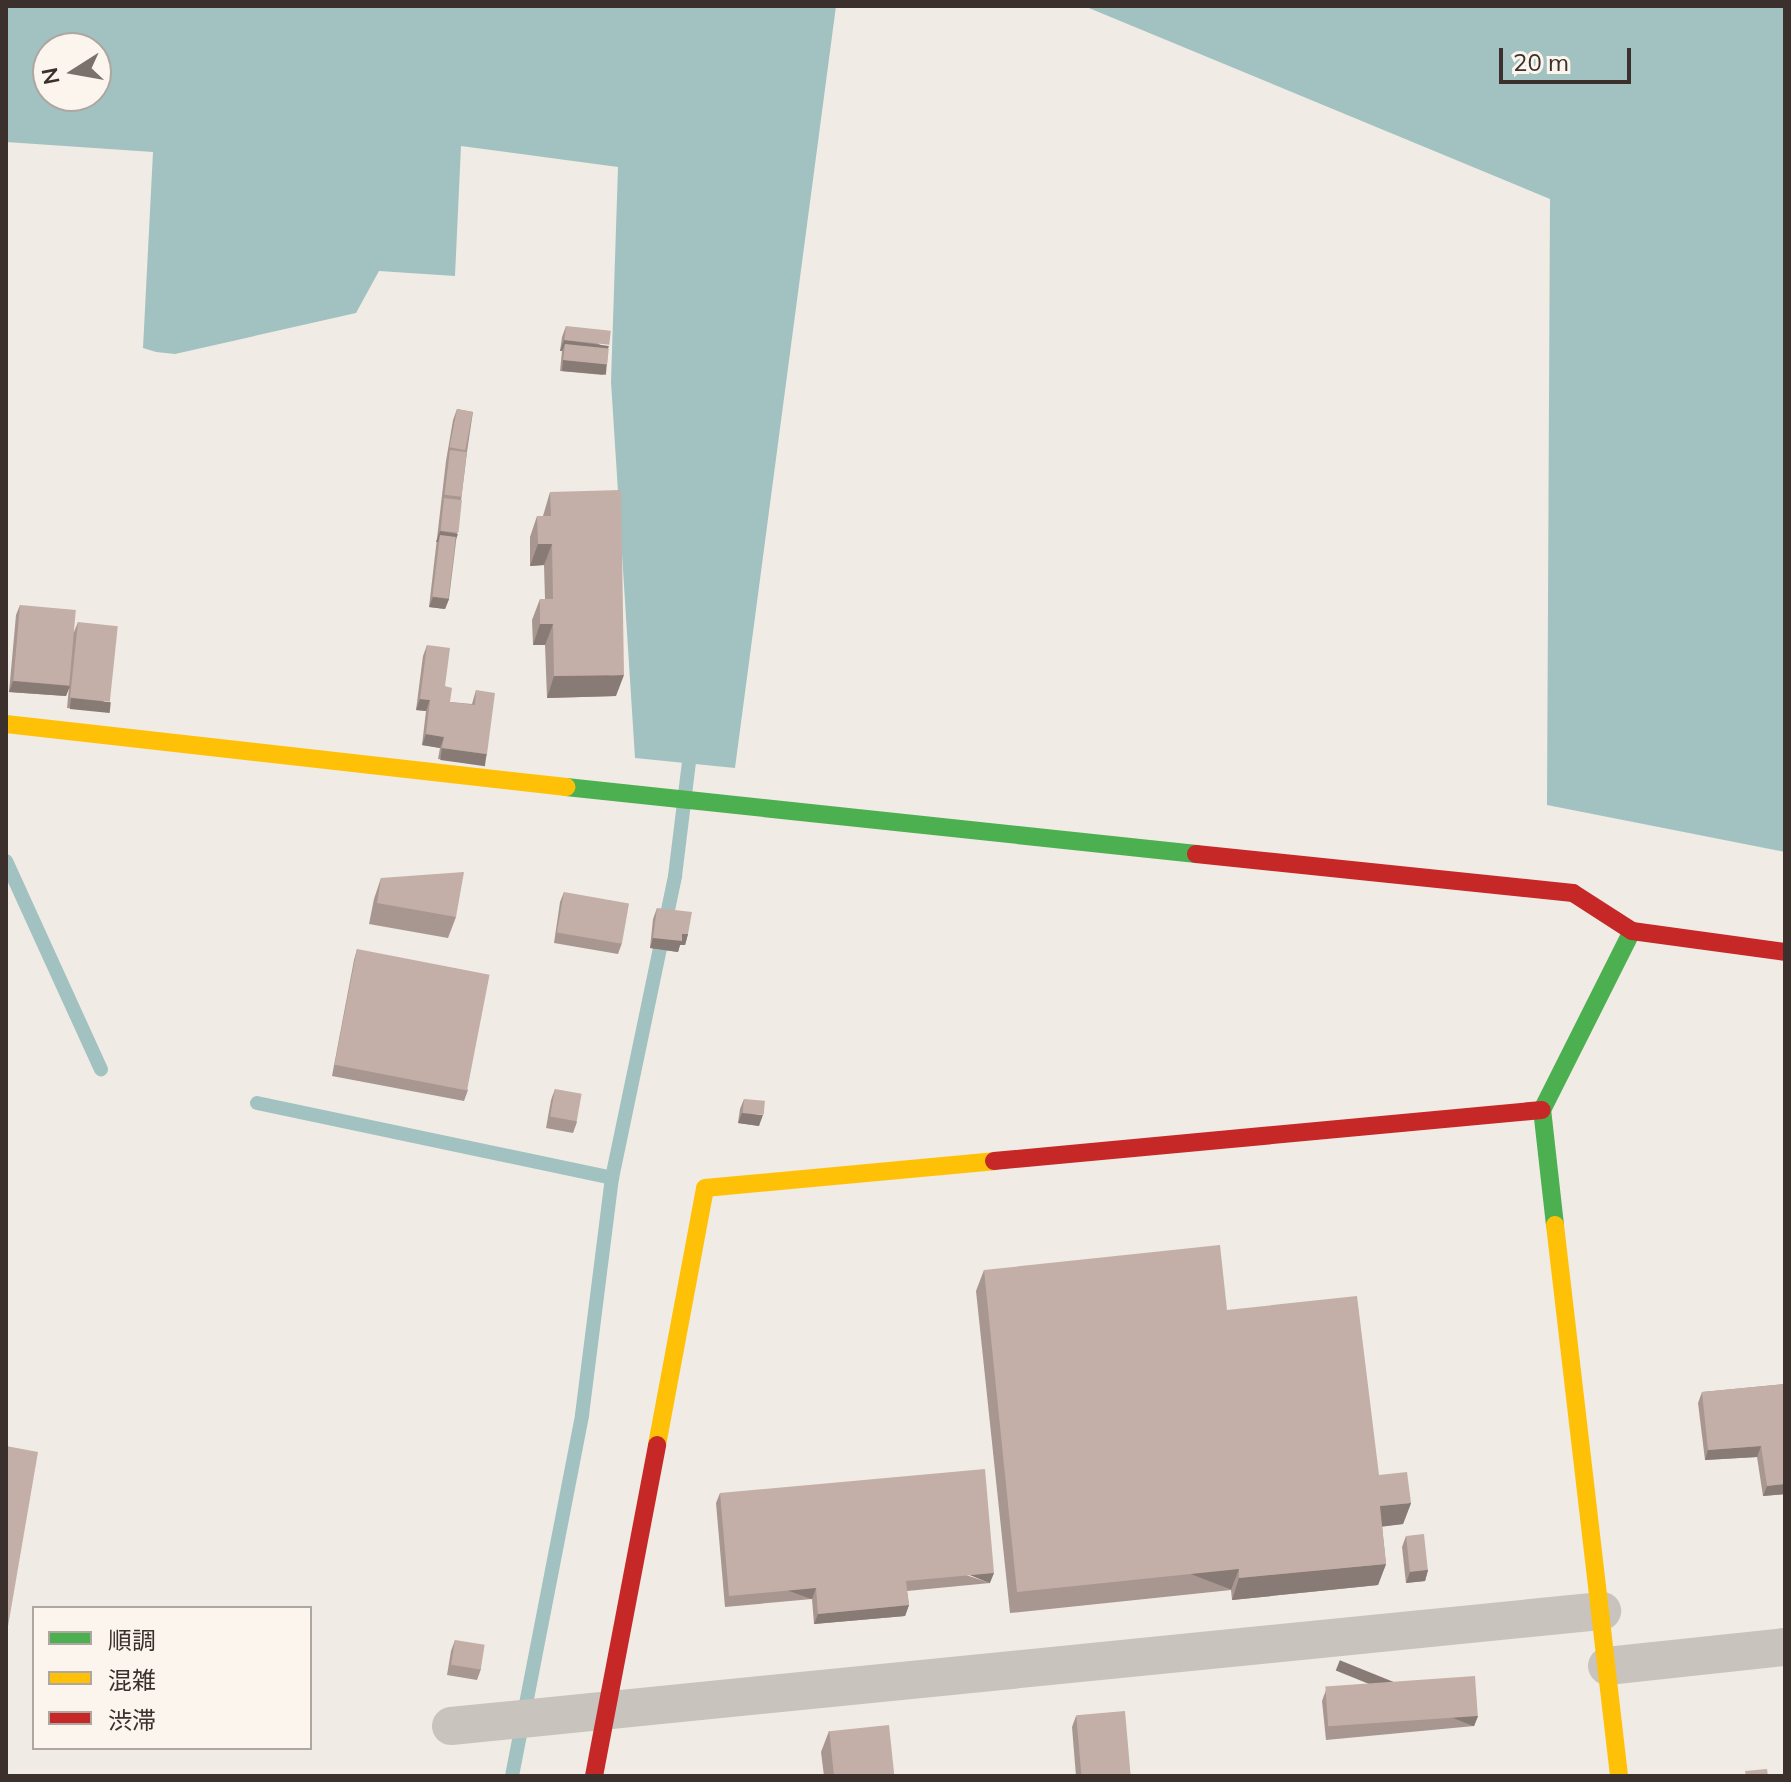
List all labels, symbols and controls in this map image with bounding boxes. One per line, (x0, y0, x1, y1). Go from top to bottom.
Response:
north arrow (32, 32, 112, 112)
scale bar (1503, 32, 1635, 82)
text: 20 m (1513, 47, 1569, 77)
text: N (35, 65, 66, 87)
legend (32, 1606, 312, 1750)
text: 順調 (108, 1625, 156, 1655)
text: 混雑 (108, 1665, 156, 1695)
text: 渋滞 (108, 1705, 156, 1735)

